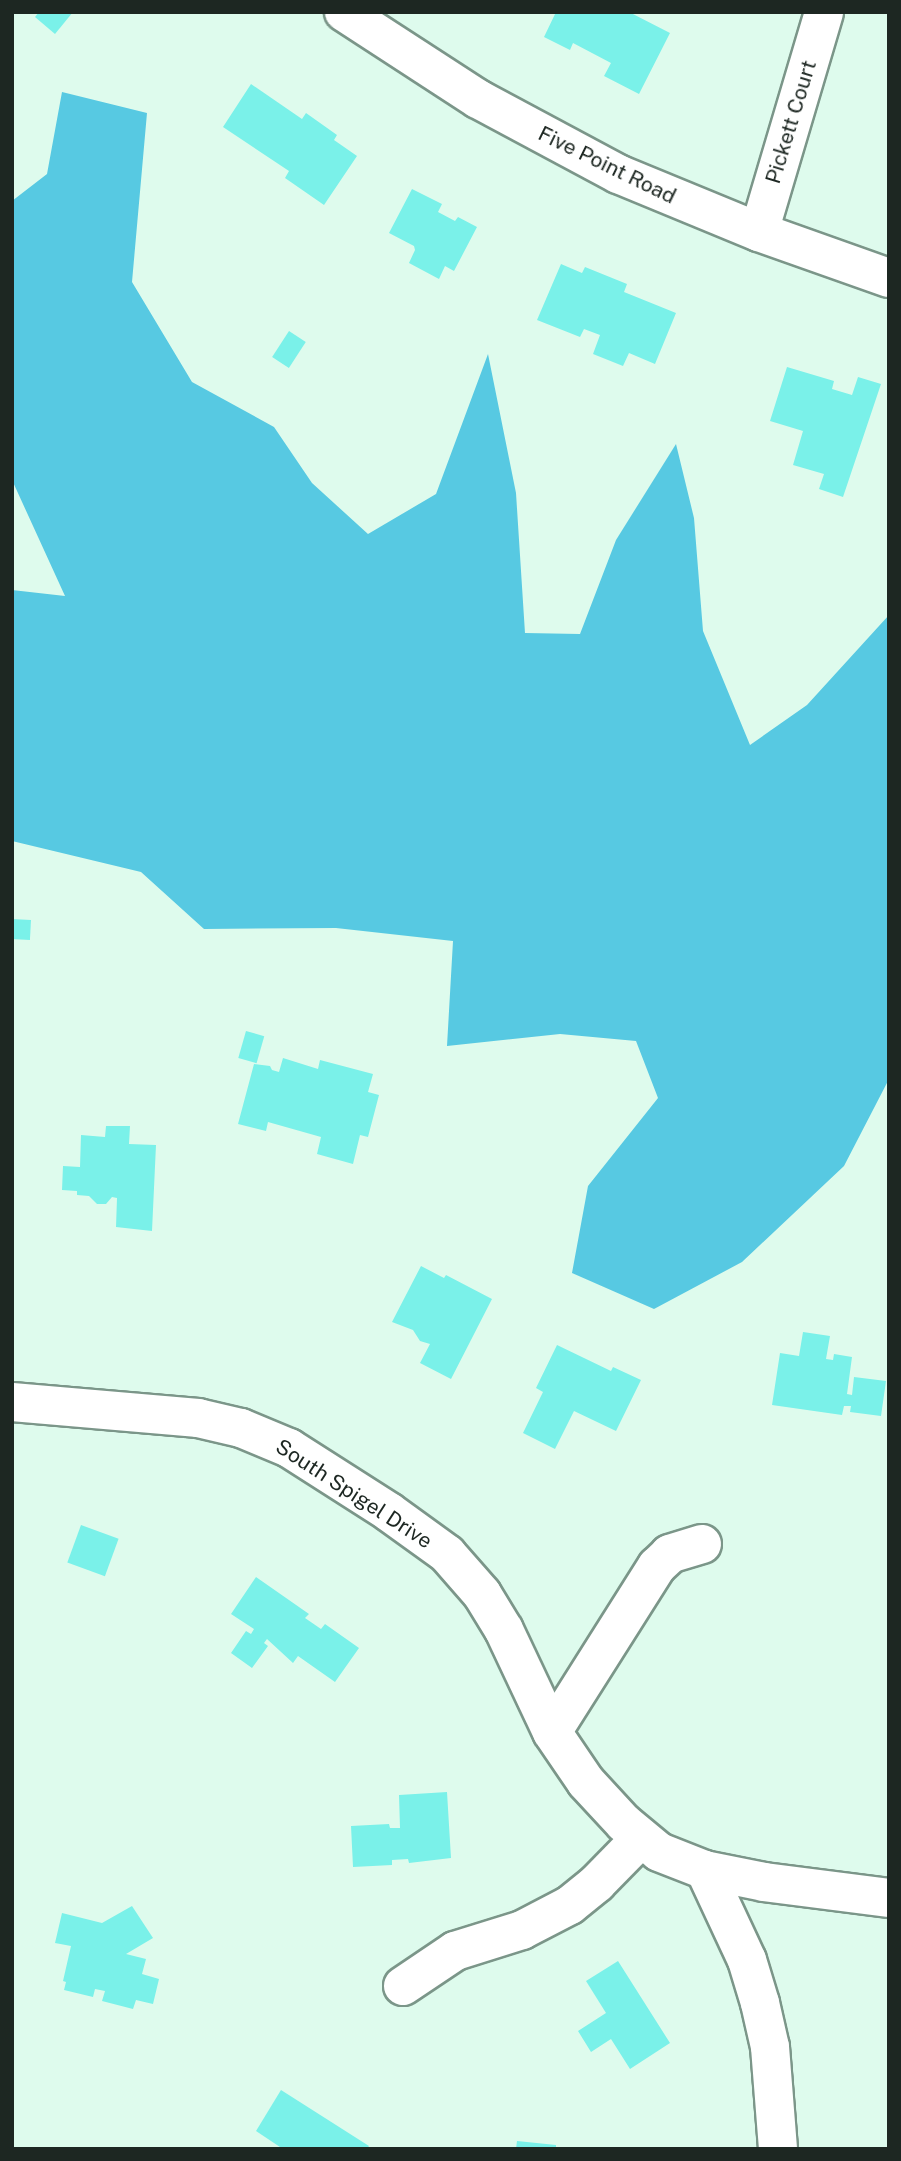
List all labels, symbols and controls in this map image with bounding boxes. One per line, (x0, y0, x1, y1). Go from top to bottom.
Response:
street label: Pickett Court (760, 57, 822, 187)
street label: Five Point Road (534, 121, 680, 209)
street label: South Spigel Drive (271, 1434, 437, 1554)

